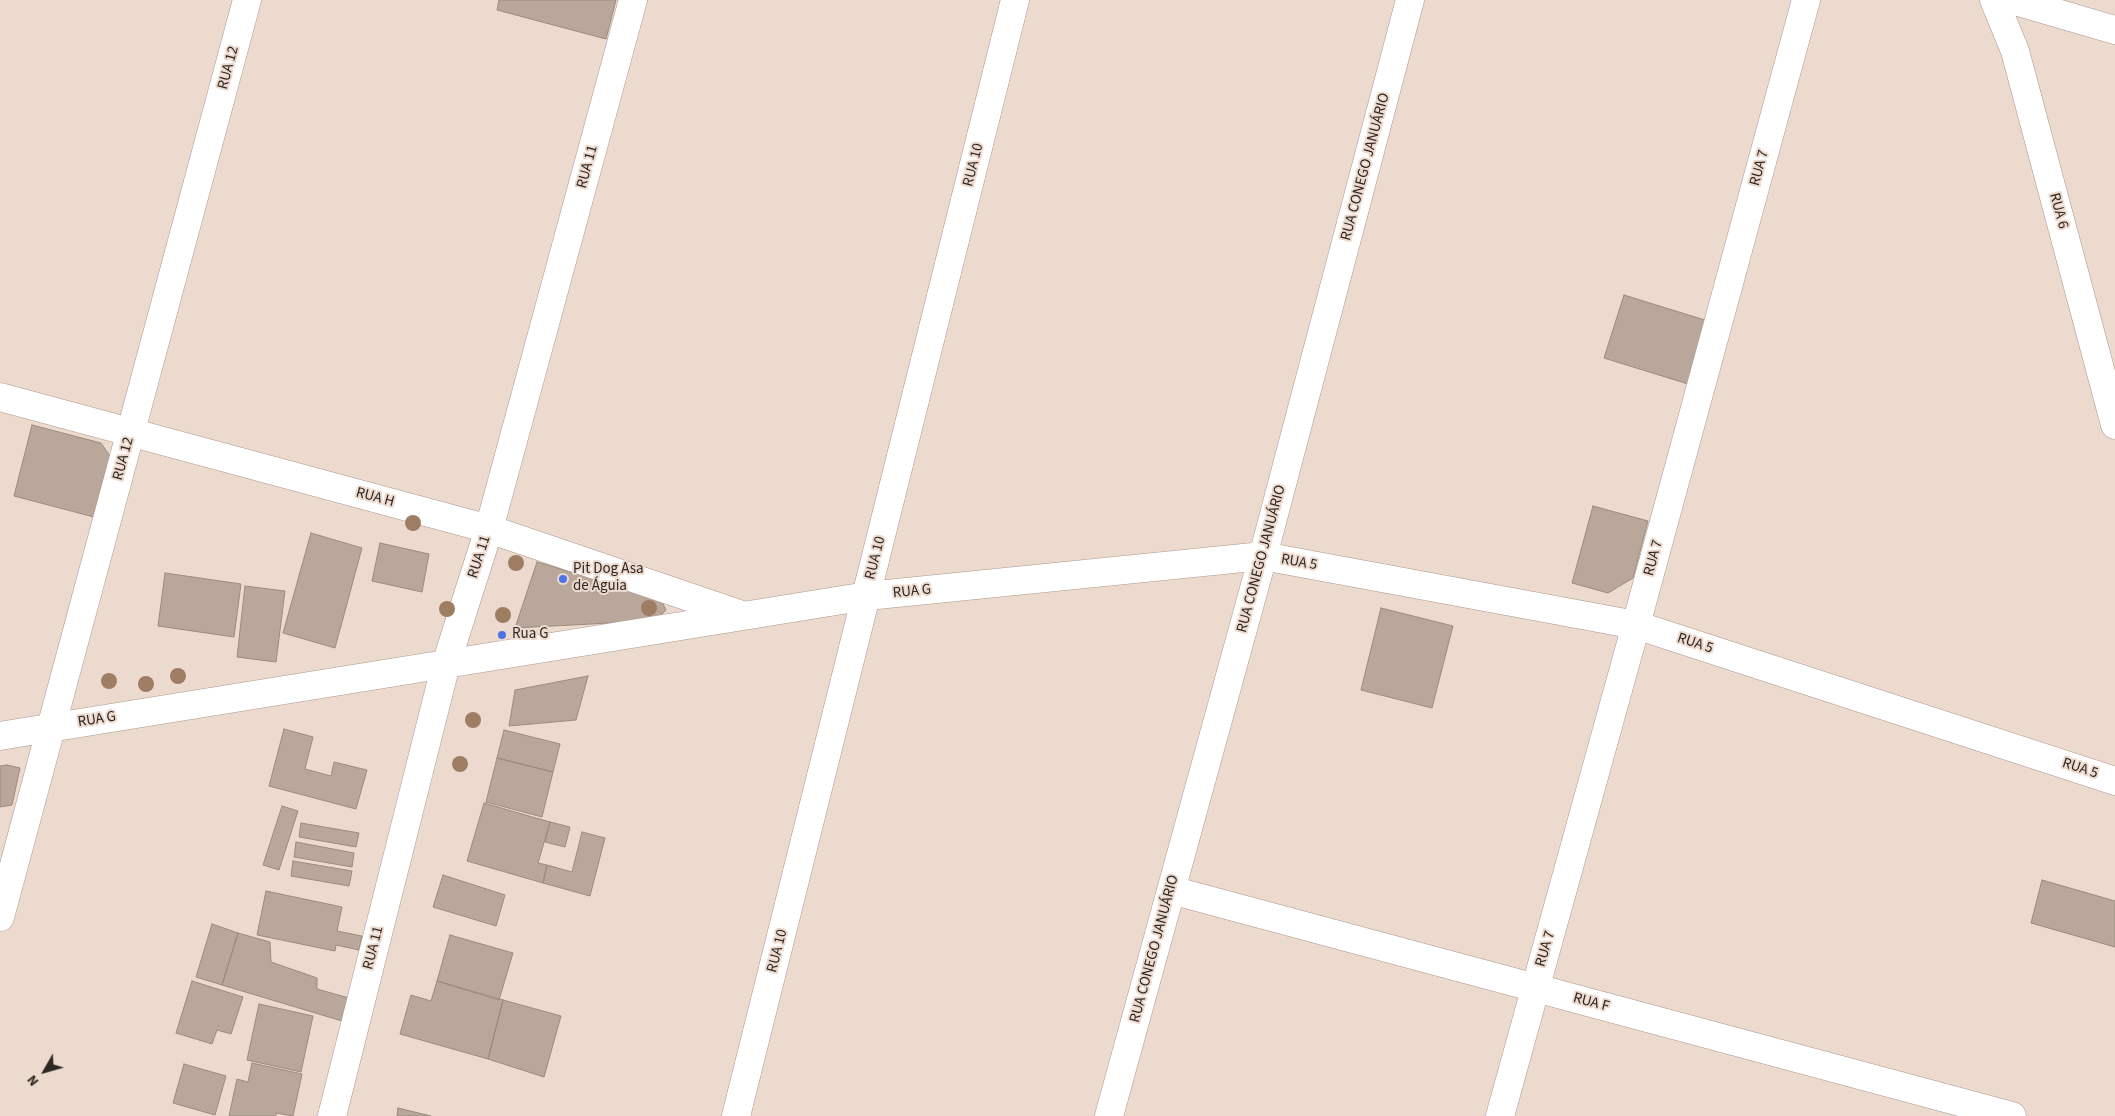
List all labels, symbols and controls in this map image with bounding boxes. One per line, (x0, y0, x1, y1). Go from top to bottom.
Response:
street label: RUA 12 (215, 44, 243, 92)
street label: RUA CONEGO JANUÁRIO (1338, 91, 1394, 243)
street label: RUA 10 (960, 141, 988, 189)
street label: RUA 11 (574, 143, 602, 191)
street label: RUA 7 (1747, 148, 1773, 188)
street label: RUA 6 (2045, 191, 2071, 231)
street label: RUA 12 (110, 435, 138, 483)
street label: RUA CONEGO JANUÁRIO (1234, 483, 1290, 635)
street label: RUA H (354, 484, 396, 512)
street label: RUA 11 (465, 533, 495, 581)
street label: RUA 10 (862, 534, 890, 582)
street label: RUA 7 (1641, 538, 1667, 578)
street label: RUA 5 (1279, 551, 1319, 575)
place label: Pit Dog Asa de Águia (573, 561, 643, 596)
marker: Pit Dog Asa de Águia (557, 573, 569, 585)
street label: RUA G (892, 581, 932, 603)
place label: Rua G (512, 626, 549, 644)
marker: Rua G (496, 629, 508, 641)
street label: RUA 5 (1675, 630, 1715, 658)
street label: RUA G (77, 708, 117, 732)
street label: RUA 5 (2060, 755, 2100, 783)
street label: RUA CONEGO JANUÁRIO (1127, 873, 1183, 1025)
street label: RUA 11 (360, 924, 388, 972)
street label: RUA 10 (764, 927, 792, 975)
street label: RUA 7 (1532, 929, 1560, 969)
street label: RUA F (1571, 990, 1611, 1016)
north arrow (20, 1046, 70, 1096)
text: N (22, 1070, 44, 1090)

